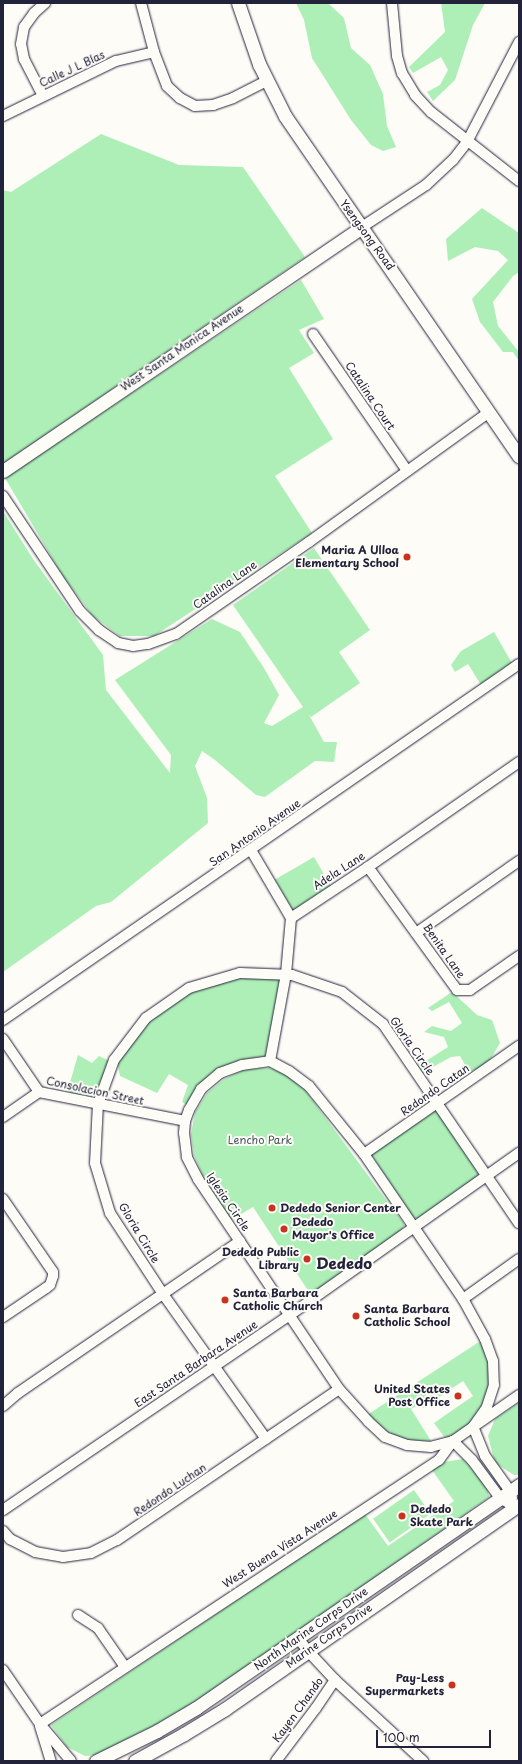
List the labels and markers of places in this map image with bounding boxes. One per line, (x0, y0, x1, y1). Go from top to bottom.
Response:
place label: Maria A Ulloa Elementary School (295, 544, 399, 570)
marker: Maria A Ulloa Elementary School (402, 552, 412, 562)
place label: Dededo Senior Center (280, 1201, 401, 1215)
marker: Dededo Senior Center (267, 1203, 277, 1213)
place label: Dededo Mayor's Office (292, 1216, 375, 1242)
marker: Dededo Mayor's Office (279, 1224, 289, 1234)
place label: Dededo Public Library (221, 1246, 299, 1272)
marker: Dededo Public Library (302, 1254, 312, 1264)
place label: Santa Barbara Catholic Church (233, 1287, 324, 1313)
marker: Santa Barbara Catholic Church (220, 1295, 230, 1305)
place label: Santa Barbara Catholic School (364, 1303, 451, 1329)
marker: Santa Barbara Catholic School (351, 1311, 361, 1321)
place label: United States Post Office (373, 1383, 450, 1409)
marker: United States Post Office (453, 1391, 463, 1401)
place label: Dededo Skate Park (410, 1503, 473, 1529)
marker: Dededo Skate Park (397, 1511, 407, 1521)
place label: Pay-Less Supermarkets (365, 1672, 444, 1698)
marker: Pay-Less Supermarkets (447, 1680, 457, 1690)

